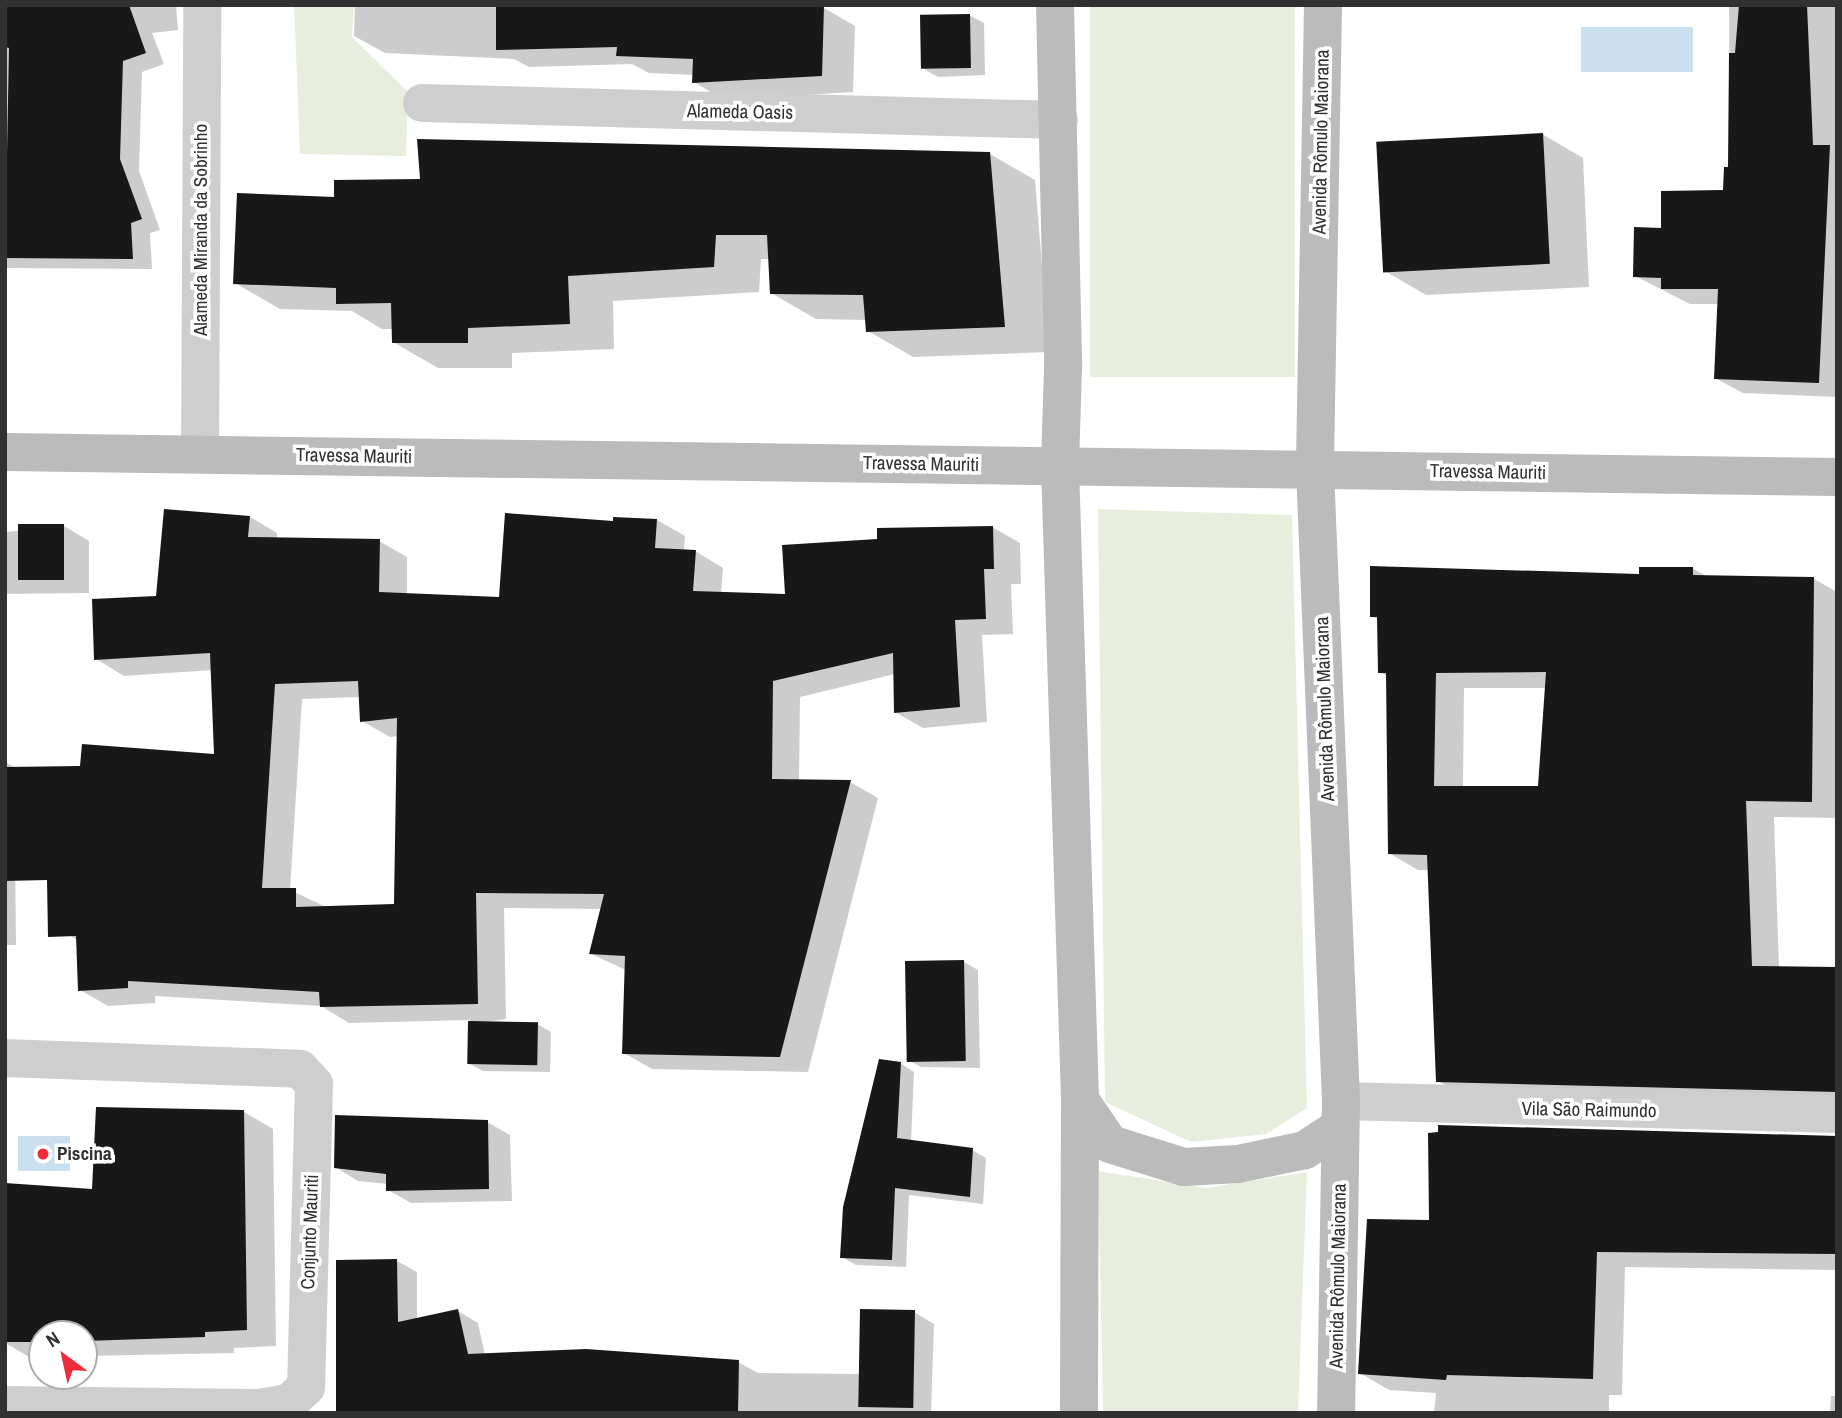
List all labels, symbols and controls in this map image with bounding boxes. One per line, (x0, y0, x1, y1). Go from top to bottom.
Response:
street label: Avenida Rômulo Maiorana (1308, 49, 1334, 235)
street label: Alameda Oasis (687, 100, 793, 124)
street label: Alameda Miranda da Sobrinho (190, 124, 212, 336)
street label: Travessa Mauriti (296, 444, 412, 468)
street label: Travessa Mauriti (863, 452, 979, 476)
street label: Travessa Mauriti (1430, 460, 1546, 484)
street label: Avenida Rômulo Maiorana (1310, 616, 1340, 802)
street label: Vila São Raimundo (1521, 1097, 1657, 1123)
place label: Piscina (57, 1143, 112, 1165)
marker: Piscina (35, 1146, 51, 1162)
street label: Conjunto Mauriti (297, 1174, 323, 1290)
street label: Avenida Rômulo Maiorana (1325, 1183, 1351, 1369)
north arrow (28, 1320, 98, 1390)
text: N (41, 1325, 64, 1353)

